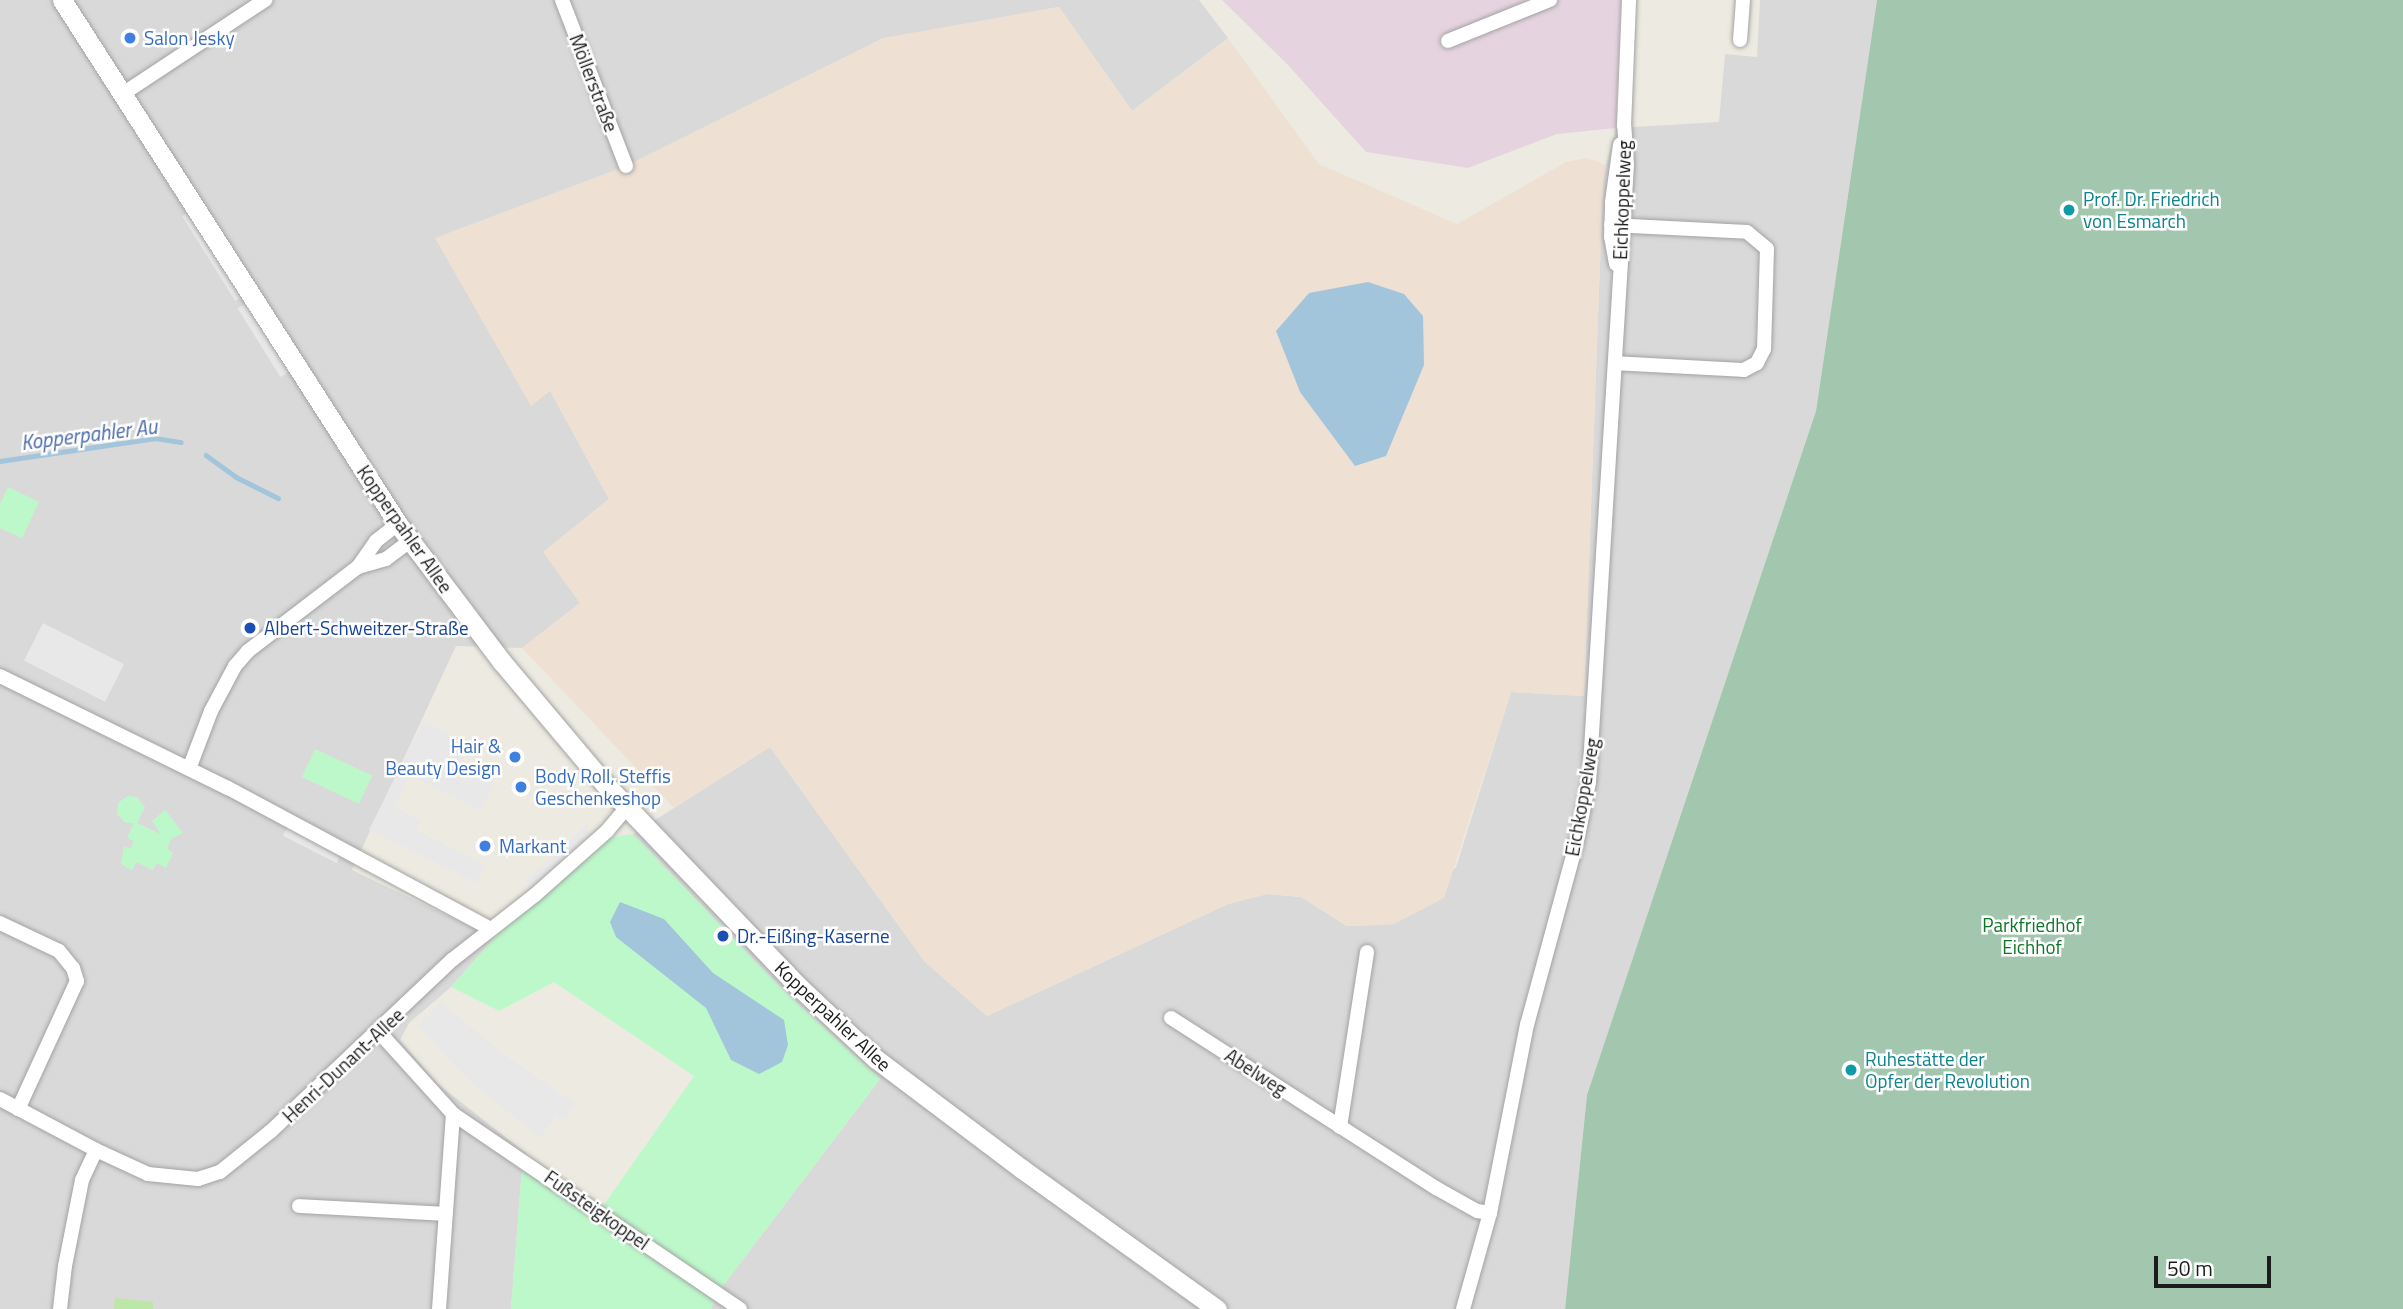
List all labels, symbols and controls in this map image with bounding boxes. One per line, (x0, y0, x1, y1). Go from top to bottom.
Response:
place label: Salon Jesky (144, 27, 235, 49)
marker: Salon Jesky (122, 30, 138, 46)
street label: Möllerstraße (565, 31, 623, 135)
street label: Eichkoppelweg (1609, 140, 1635, 260)
place label: Prof. Dr. Friedrich von Esmarch (2083, 188, 2220, 232)
marker: Prof. Dr. Friedrich von Esmarch (2061, 202, 2077, 218)
water label: Kopperpahler Au (19, 413, 159, 455)
street label: Kopperpahler Allee (352, 461, 458, 597)
place label: Albert-Schweitzer-Straße (264, 617, 468, 639)
marker: Albert-Schweitzer-Straße (242, 620, 258, 636)
place label: Hair & Beauty Design (385, 735, 501, 779)
street label: Eichkoppelweg (1560, 736, 1604, 858)
marker: Hair & Beauty Design (507, 749, 523, 765)
place label: Body Roll, Steffis Geschenkeshop (535, 765, 671, 809)
marker: Body Roll, Steffis Geschenkeshop (513, 779, 529, 795)
place label: Markant (499, 835, 566, 857)
marker: Markant (477, 838, 493, 854)
park label: Parkfriedhof Eichhof (1982, 914, 2082, 958)
place label: Dr.-Eißing-Kaserne (737, 925, 889, 947)
marker: Dr.-Eißing-Kaserne (715, 928, 731, 944)
street label: Kopperpahler Allee (770, 956, 896, 1076)
street label: Henri-Dunant-Allee (278, 1003, 408, 1127)
street label: Abelweg (1221, 1044, 1291, 1100)
place label: Ruhestätte der Opfer der Revolution (1865, 1048, 2030, 1092)
marker: Ruhestätte der Opfer der Revolution (1843, 1062, 1859, 1078)
street label: Fußsteigkoppel (540, 1166, 654, 1254)
scale bar (2158, 1242, 2275, 1286)
text: 50 m (2167, 1252, 2213, 1284)

